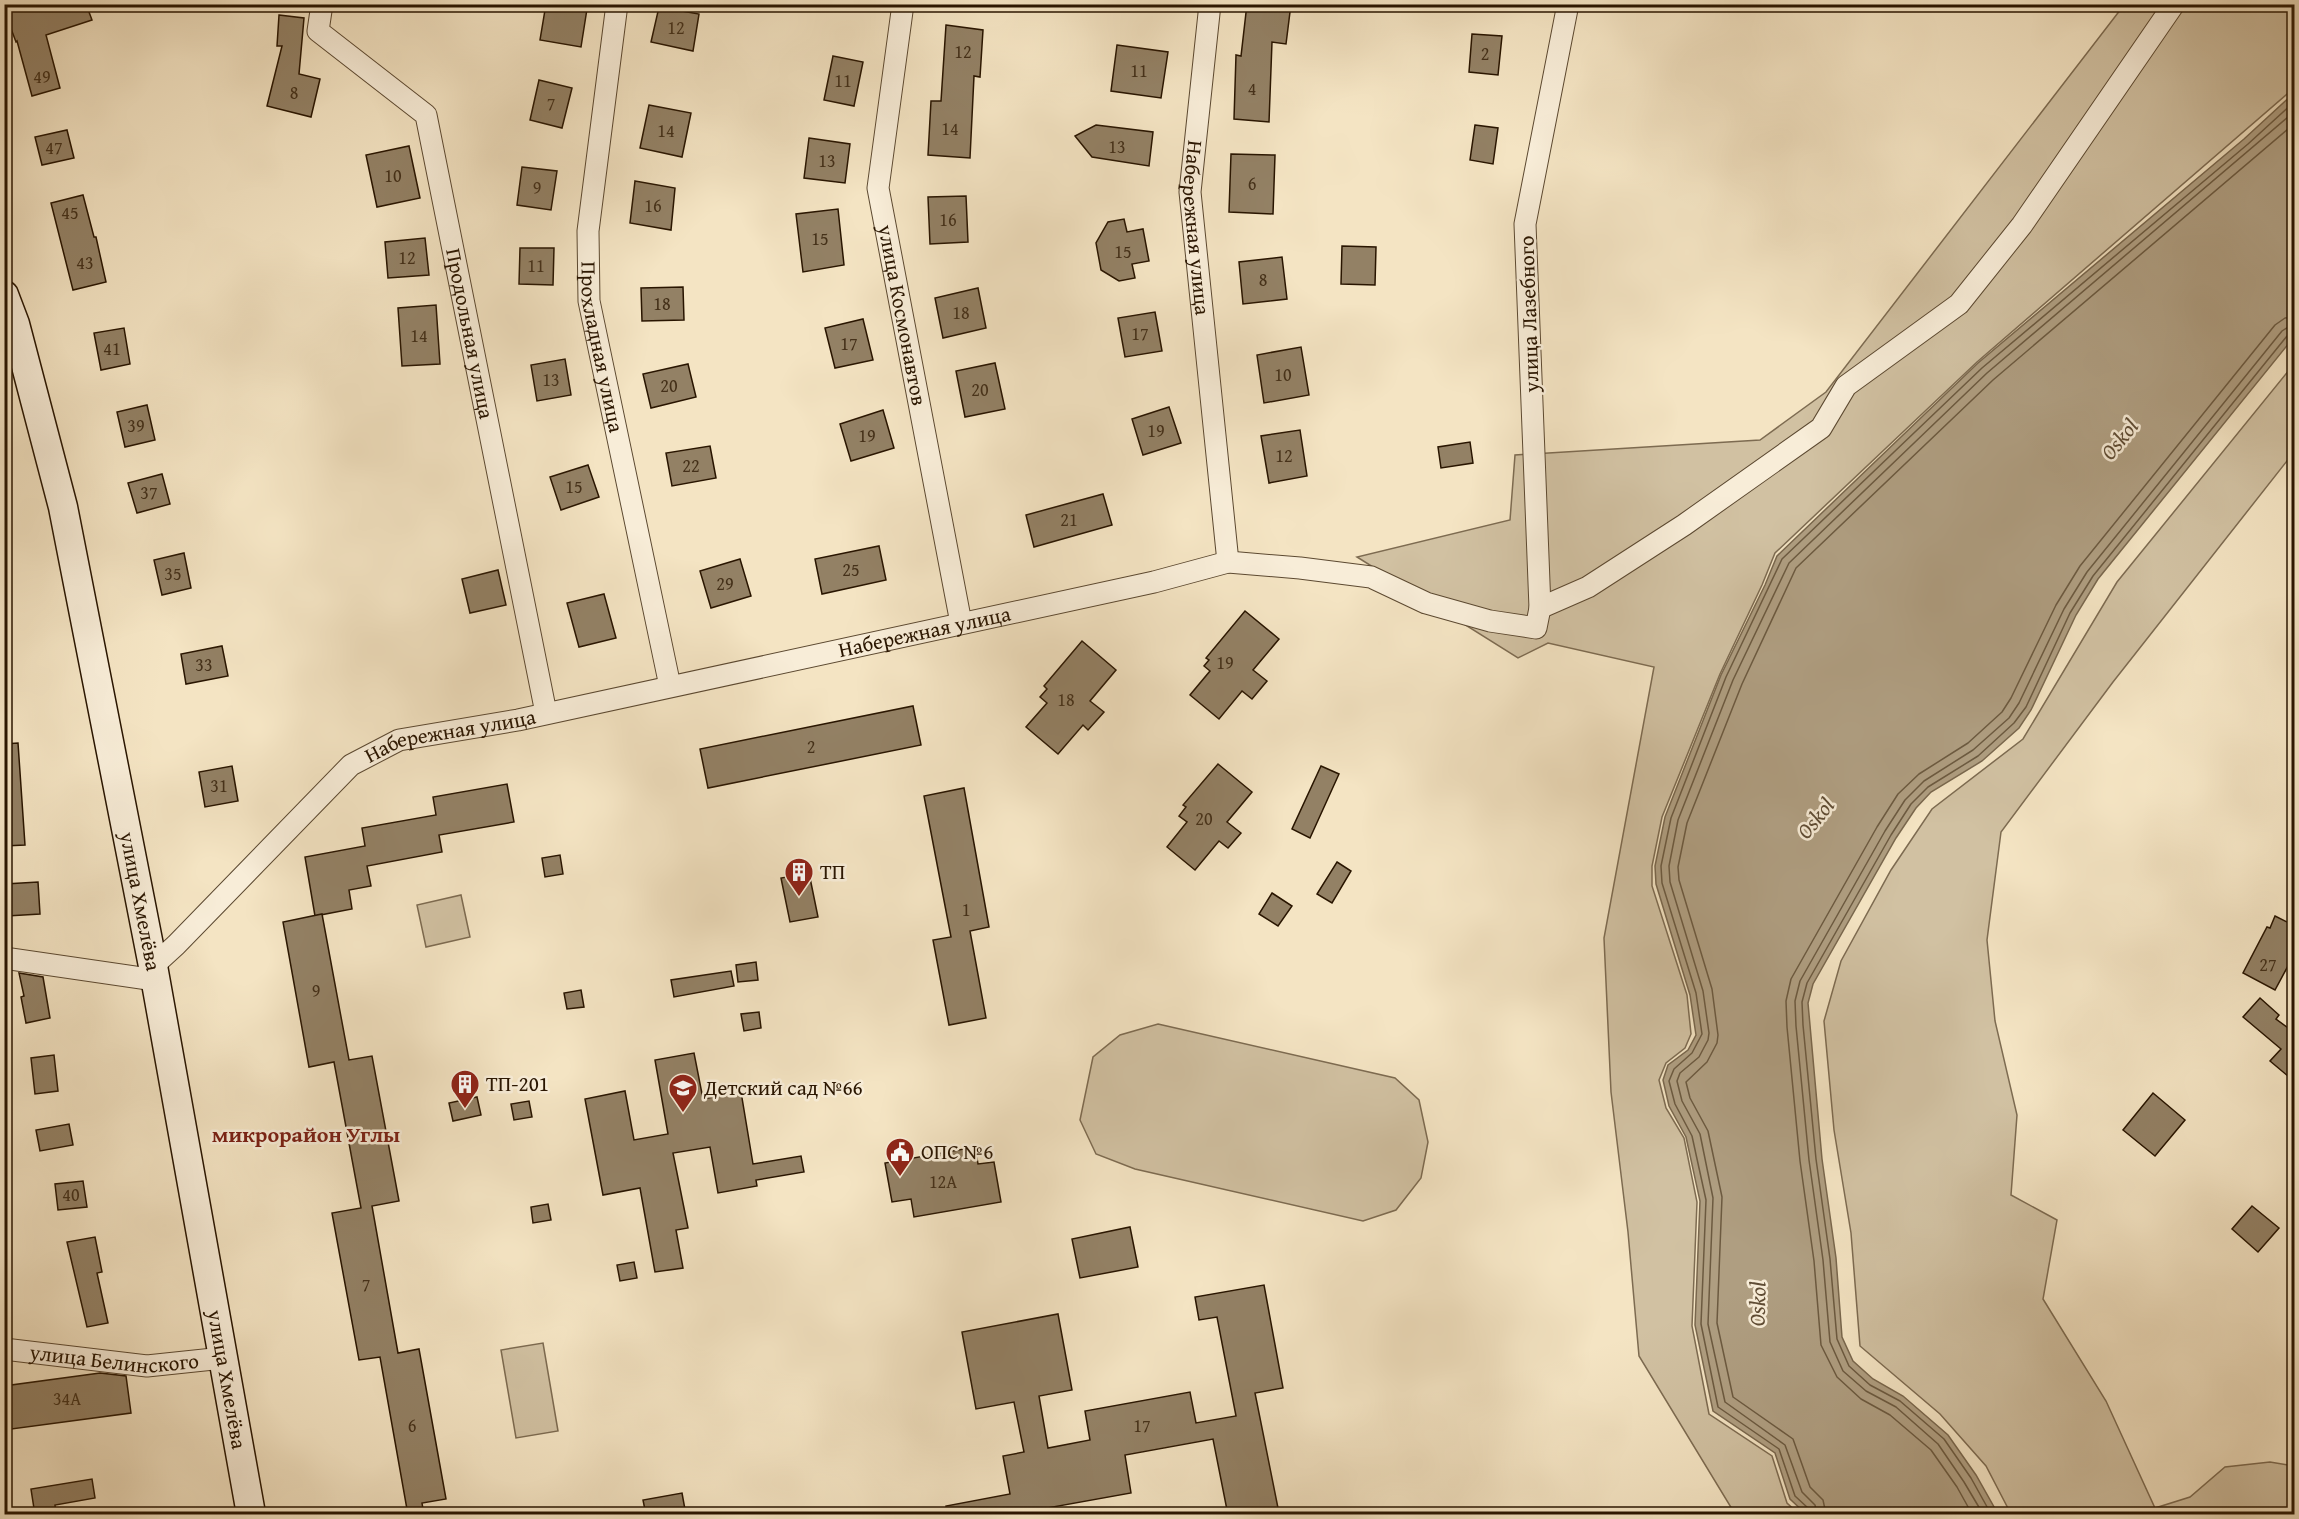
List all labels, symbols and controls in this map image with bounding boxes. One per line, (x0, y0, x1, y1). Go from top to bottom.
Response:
house number: 12 (667, 14, 685, 41)
house number: 12 (954, 38, 972, 65)
house number: 2 (1481, 40, 1489, 67)
house number: 11 (1130, 57, 1148, 84)
house number: 49 (33, 63, 51, 90)
house number: 11 (834, 67, 852, 94)
house number: 4 (1248, 75, 1256, 102)
house number: 8 (290, 79, 298, 106)
house number: 7 (547, 90, 555, 117)
house number: 14 (941, 115, 959, 142)
house number: 14 (657, 117, 675, 144)
house number: 13 (1108, 133, 1126, 160)
house number: 47 (45, 134, 63, 161)
street label: Набережная улица (1175, 139, 1219, 316)
house number: 13 (818, 147, 836, 174)
house number: 10 (384, 162, 402, 189)
house number: 6 (1248, 170, 1256, 197)
house number: 9 (533, 174, 541, 201)
house number: 16 (644, 192, 662, 219)
house number: 45 (61, 199, 79, 226)
house number: 16 (939, 206, 957, 233)
street label: улица Космонавтов (870, 221, 935, 408)
house number: 15 (811, 225, 829, 252)
street label: улица Лазебного (1510, 235, 1547, 394)
house number: 15 (1114, 238, 1132, 265)
house number: 12 (398, 244, 416, 271)
street label: Продольная улица (438, 245, 503, 421)
house number: 43 (76, 249, 94, 276)
house number: 11 (527, 252, 545, 279)
street label: Прохладная улица (573, 261, 632, 435)
house number: 8 (1259, 266, 1267, 293)
house number: 18 (653, 290, 671, 317)
house number: 18 (952, 299, 970, 326)
house number: 17 (1131, 320, 1149, 347)
house number: 14 (410, 322, 428, 349)
house number: 17 (840, 330, 858, 357)
house number: 41 (103, 335, 121, 362)
house number: 10 (1274, 361, 1292, 388)
house number: 13 (542, 366, 560, 393)
house number: 20 (660, 372, 678, 399)
house number: 20 (971, 376, 989, 403)
water label: Oskol (2092, 411, 2146, 467)
house number: 39 (127, 412, 145, 439)
house number: 19 (1147, 417, 1165, 444)
house number: 19 (858, 422, 876, 449)
house number: 12 (1275, 442, 1293, 469)
house number: 22 (682, 452, 700, 479)
house number: 15 (565, 473, 583, 500)
house number: 37 (140, 479, 158, 506)
house number: 21 (1060, 506, 1078, 533)
house number: 25 (842, 556, 860, 583)
house number: 35 (164, 560, 182, 587)
house number: 29 (716, 570, 734, 597)
street label: Набережная улица (835, 598, 1013, 665)
house number: 19 (1216, 649, 1234, 676)
house number: 33 (195, 651, 213, 678)
house number: 18 (1057, 686, 1075, 713)
street label: Набережная улица (359, 701, 538, 770)
house number: 2 (807, 733, 815, 760)
house number: 31 (210, 772, 228, 799)
water label: Oskol (1788, 790, 1842, 846)
house number: 20 (1195, 805, 1213, 832)
street label: улица Хмелёва (112, 828, 170, 973)
building icon: ТП (783, 856, 815, 898)
place label: ТП (820, 856, 845, 887)
house number: 1 (962, 896, 970, 923)
house number: 27 (2259, 951, 2277, 978)
house number: 9 (312, 977, 320, 1004)
building icon: ТП-201 (449, 1068, 481, 1110)
place label: ТП-201 (486, 1068, 549, 1099)
school or university icon: Детский сад №66 (667, 1072, 699, 1114)
place label: Детский сад №66 (703, 1072, 863, 1103)
district label: микрорайон Углы (212, 1118, 400, 1150)
public building icon: ОПС №6 (884, 1136, 916, 1178)
place label: ОПС №6 (921, 1136, 993, 1167)
house number: 12А (929, 1168, 957, 1195)
house number: 40 (62, 1181, 80, 1208)
house number: 7 (362, 1271, 370, 1298)
water label: Oskol (1741, 1281, 1773, 1327)
street label: улица Хмелёва (200, 1306, 255, 1451)
street label: улица Белинского (27, 1336, 200, 1381)
house number: 34А (53, 1385, 81, 1412)
house number: 6 (408, 1412, 416, 1439)
house number: 17 (1133, 1412, 1151, 1439)

